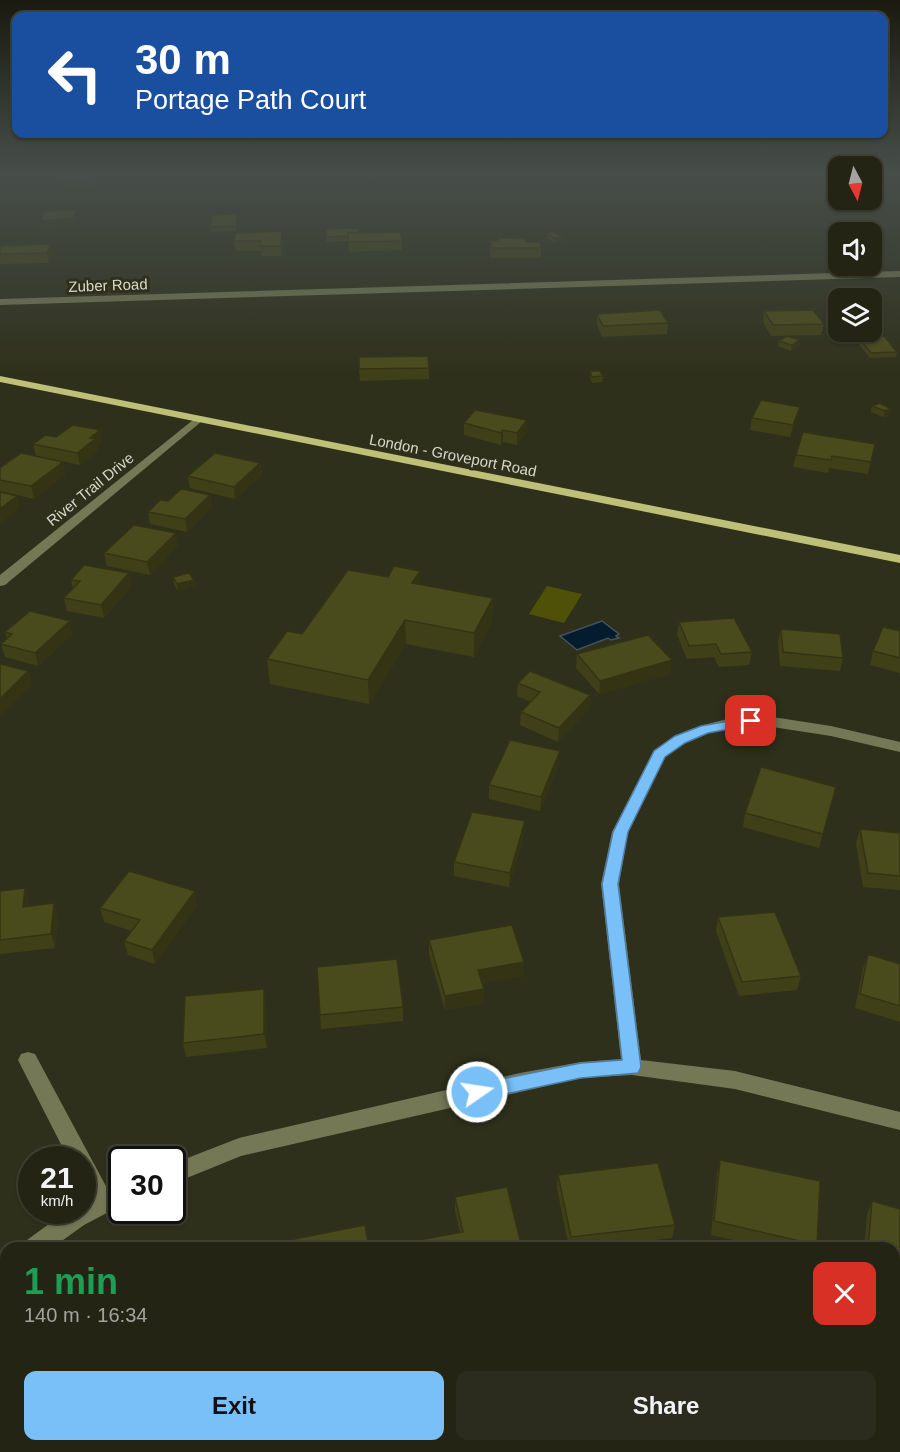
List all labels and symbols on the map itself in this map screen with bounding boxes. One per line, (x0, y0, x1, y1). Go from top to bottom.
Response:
north arrow (828, 156, 882, 210)
street label: Zuber Road (68, 275, 148, 295)
street label: London - Groveport Road (368, 430, 538, 480)
street label: River Trail Drive (43, 449, 137, 529)
pin (725, 695, 776, 746)
position arrow (445, 1060, 509, 1124)
speed limit sign: 30 (108, 1146, 186, 1224)

